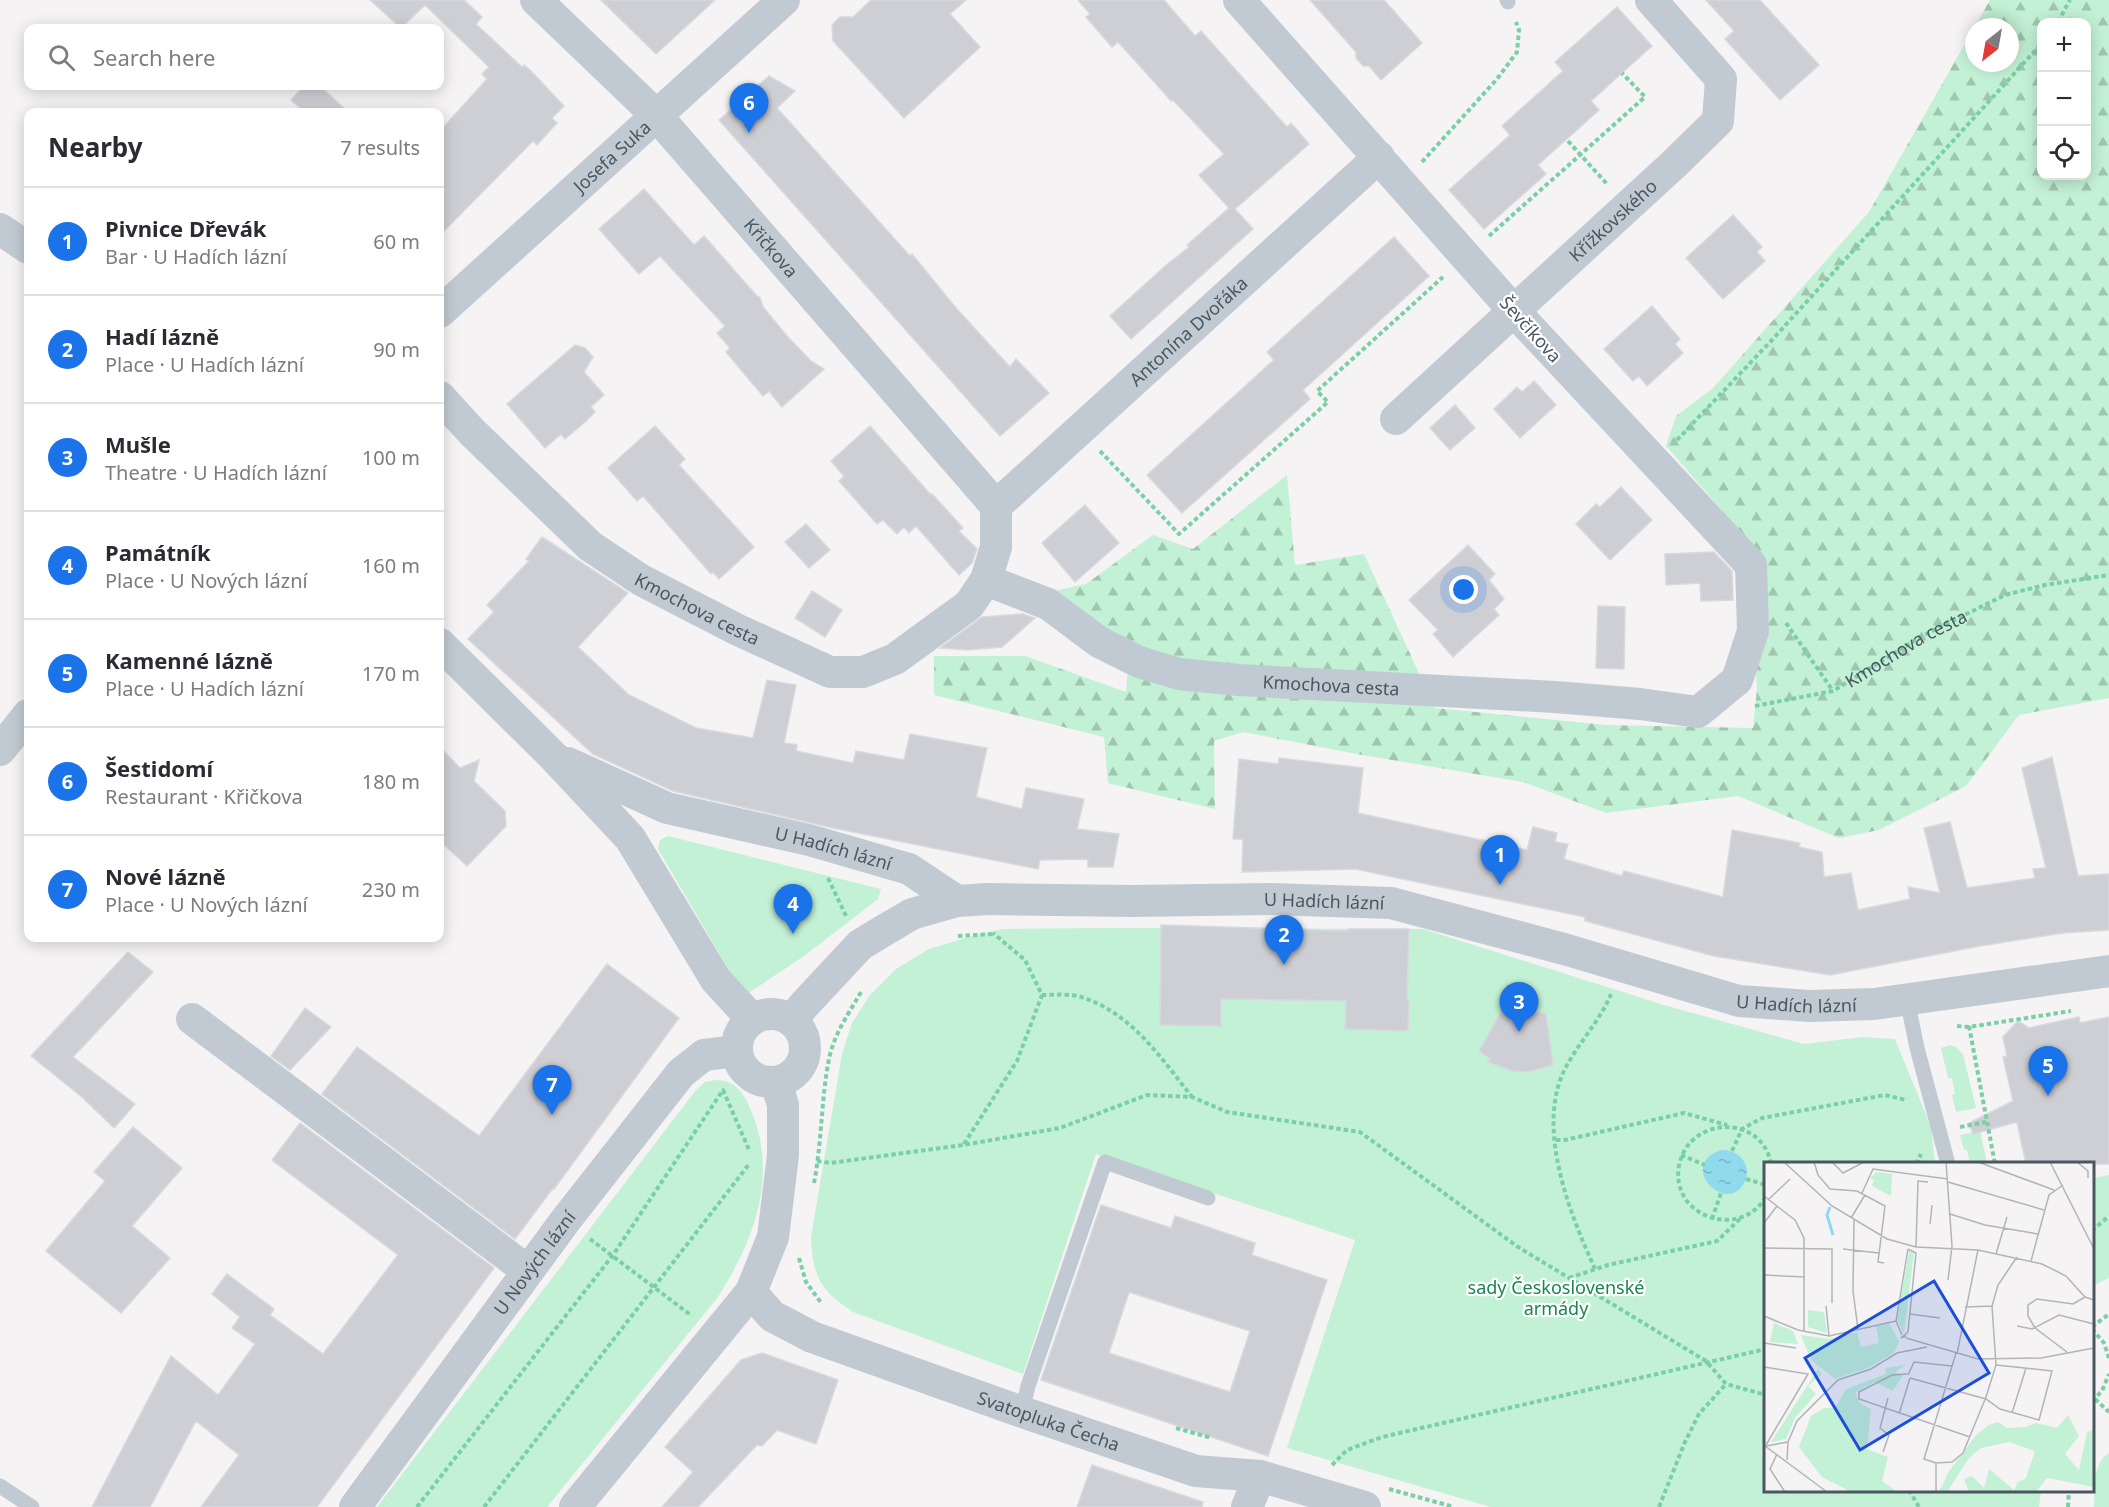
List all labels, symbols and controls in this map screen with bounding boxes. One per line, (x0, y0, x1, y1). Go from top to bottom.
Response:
north arrow (1965, 18, 2019, 72)
map controls (2037, 18, 2091, 180)
button: + (2037, 18, 2091, 72)
search box (24, 24, 444, 90)
icon: search (45, 41, 78, 74)
text: Search here (93, 42, 215, 72)
button: − (2037, 72, 2091, 126)
pin: 6 (730, 84, 768, 133)
street label: Josefa Suka (567, 115, 656, 199)
button: locate (2037, 126, 2091, 180)
text: Nearby (48, 129, 143, 165)
text: 7 results (340, 134, 420, 161)
street label: Křížkovského (1563, 174, 1662, 267)
text: Pivnice Dřevák (105, 213, 266, 243)
street label: Křičkova (739, 213, 804, 282)
text: 1 (62, 228, 73, 255)
text: 60 m (373, 228, 420, 255)
text: Bar · U Hadích lázní (105, 243, 287, 270)
street label: Antonína Dvořáka (1124, 271, 1252, 391)
street label: Ševčíkova (1495, 291, 1567, 367)
text: Hadí lázně (105, 321, 219, 351)
text: 2 (62, 336, 73, 363)
text: 90 m (373, 336, 420, 363)
text: Place · U Hadích lázní (105, 351, 304, 378)
text: Mušle (105, 429, 171, 459)
text: 3 (62, 444, 73, 471)
text: 100 m (362, 444, 420, 471)
text: Theatre · U Hadích lázní (105, 459, 327, 486)
text: Památník (105, 537, 211, 567)
text: 4 (62, 552, 73, 579)
text: 160 m (362, 552, 420, 579)
text: Place · U Nových lázní (105, 567, 308, 594)
street label: Kmochova cesta (631, 567, 764, 650)
your location (1449, 575, 1478, 604)
street label: Kmochova cesta (1840, 604, 1971, 693)
text: Kamenné lázně (105, 645, 273, 675)
text: 5 (62, 660, 73, 687)
text: 170 m (362, 660, 420, 687)
street label: Kmochova cesta (1262, 669, 1400, 701)
text: Place · U Hadích lázní (105, 675, 304, 702)
text: Šestidomí (105, 753, 213, 783)
text: 6 (62, 768, 73, 795)
text: 180 m (362, 768, 420, 795)
text: Restaurant · Křičkova (105, 783, 303, 810)
street label: U Hadích lázní (773, 821, 895, 876)
pin: 1 (1480, 836, 1520, 885)
text: Nové lázně (105, 861, 226, 891)
text: 7 (62, 876, 73, 903)
text: 230 m (362, 876, 420, 903)
pin: 4 (774, 884, 812, 934)
street label: U Hadích lázní (1264, 887, 1385, 915)
text: Place · U Nových lázní (105, 891, 308, 918)
pin: 2 (1264, 916, 1304, 965)
pin: 3 (1500, 982, 1538, 1032)
street label: U Hadích lázní (1736, 989, 1857, 1018)
pin: 5 (2028, 1046, 2068, 1096)
pin: 7 (532, 1066, 572, 1115)
inset map (1764, 1162, 2094, 1492)
street label: U Nových lázní (488, 1205, 581, 1320)
park label: sady Československé armády (1468, 1275, 1644, 1320)
street label: Svatopluka Čecha (974, 1385, 1123, 1456)

